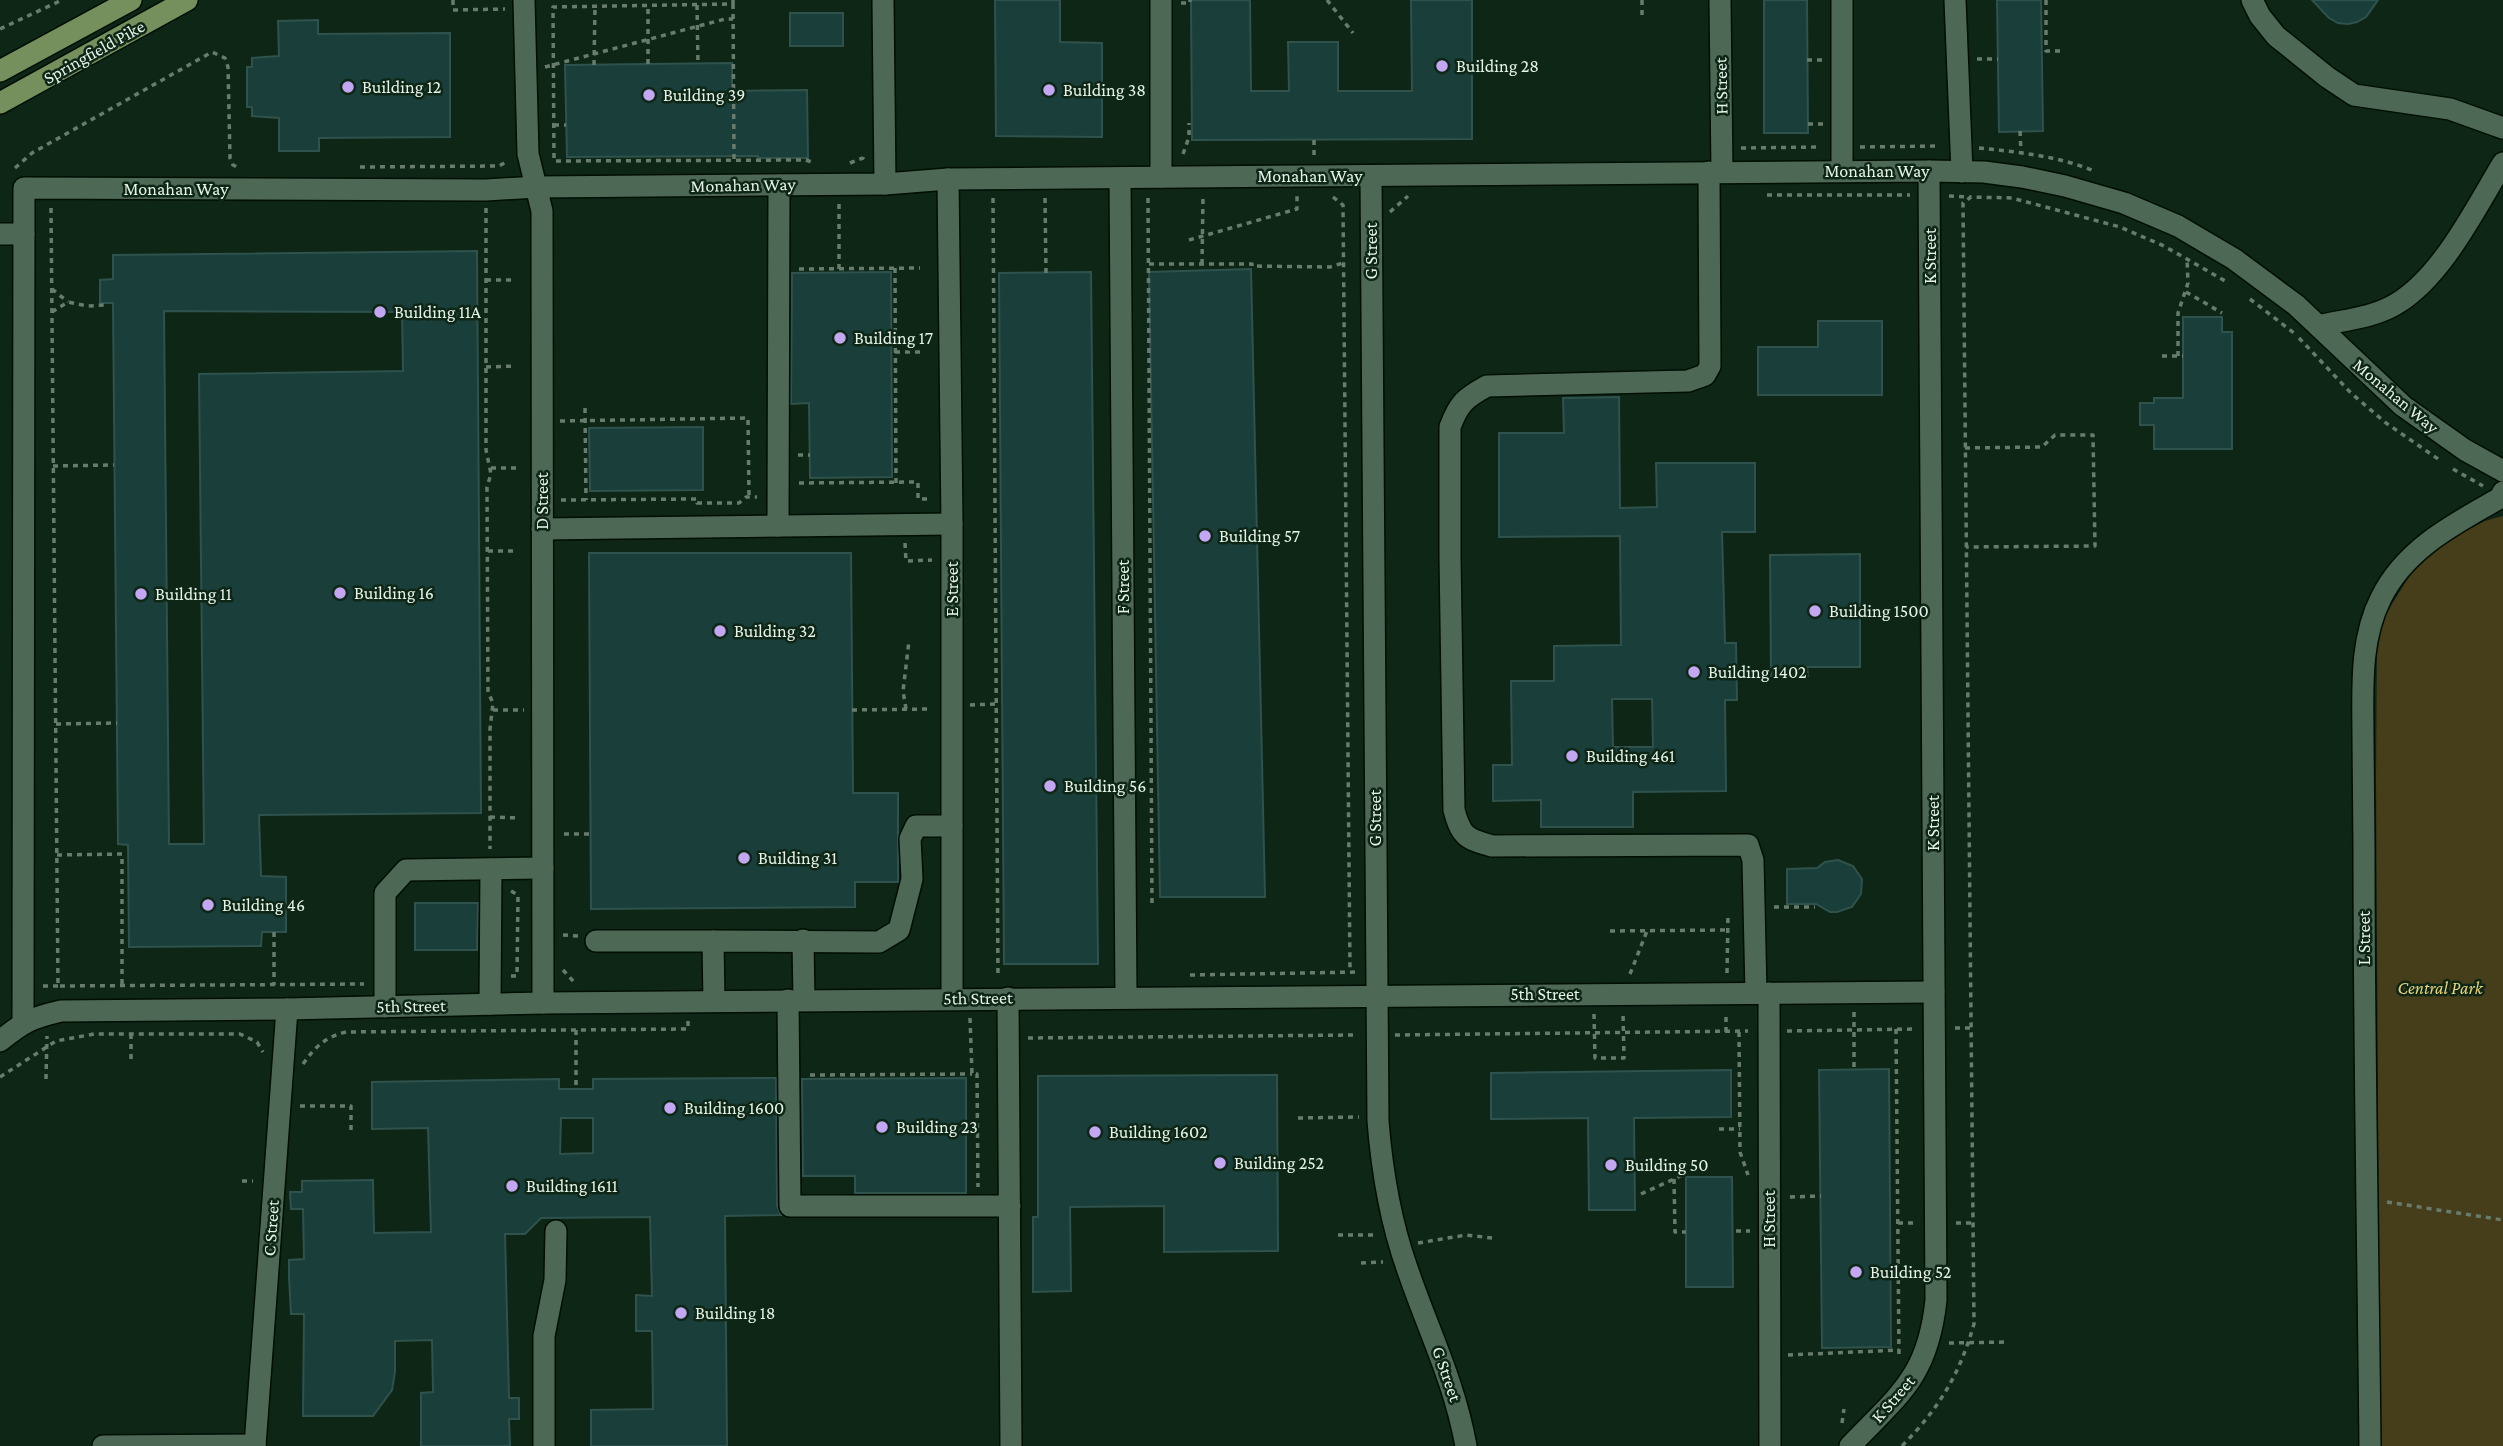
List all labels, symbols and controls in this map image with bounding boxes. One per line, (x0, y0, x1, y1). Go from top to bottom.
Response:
street label: Springfield Pike (40, 16, 148, 88)
place label: Building 28 (1456, 56, 1539, 76)
street label: H Street (1710, 56, 1731, 115)
marker: Building 28 (1434, 58, 1450, 74)
place label: Building 12 (362, 77, 441, 97)
marker: Building 12 (340, 79, 356, 95)
place label: Building 38 (1063, 80, 1146, 100)
marker: Building 38 (1041, 82, 1057, 98)
place label: Building 39 (663, 85, 745, 105)
marker: Building 39 (641, 87, 657, 103)
street label: Monahan Way (1824, 161, 1930, 181)
street label: Monahan Way (1257, 166, 1363, 186)
street label: Monahan Way (690, 174, 796, 196)
street label: Monahan Way (123, 179, 229, 199)
street label: G Street (1361, 221, 1381, 279)
street label: K Street (1920, 227, 1940, 284)
place label: Building 11A (394, 302, 482, 322)
marker: Building 11A (372, 304, 388, 320)
place label: Building 17 (854, 328, 933, 348)
marker: Building 17 (832, 330, 848, 346)
street label: Monahan Way (2349, 355, 2443, 438)
street label: D Street (532, 471, 552, 530)
place label: Building 57 (1219, 526, 1300, 546)
marker: Building 57 (1197, 528, 1213, 544)
street label: F Street (1113, 559, 1133, 614)
street label: E Street (942, 560, 962, 617)
place label: Building 16 (354, 583, 434, 603)
place label: Building 11 (155, 584, 232, 604)
marker: Building 16 (332, 585, 348, 601)
marker: Building 11 (133, 586, 149, 602)
place label: Building 1500 (1829, 601, 1929, 621)
marker: Building 1500 (1807, 603, 1823, 619)
place label: Building 32 (734, 621, 816, 641)
marker: Building 32 (712, 623, 728, 639)
place label: Building 1402 (1708, 662, 1807, 682)
marker: Building 1402 (1686, 664, 1702, 680)
place label: Building 461 (1586, 746, 1675, 766)
marker: Building 461 (1564, 748, 1580, 764)
place label: Building 56 (1064, 776, 1146, 796)
marker: Building 56 (1042, 778, 1058, 794)
street label: G Street (1365, 788, 1385, 846)
street label: K Street (1923, 794, 1943, 851)
place label: Building 31 (758, 848, 837, 868)
marker: Building 31 (736, 850, 752, 866)
place label: Building 46 (222, 895, 305, 915)
marker: Building 46 (200, 897, 216, 913)
street label: L Street (2354, 910, 2374, 965)
park label: Central Park (2397, 978, 2484, 998)
street label: 5th Street (1510, 984, 1581, 1004)
street label: 5th Street (943, 987, 1014, 1009)
street label: 5th Street (376, 995, 447, 1017)
place label: Building 1600 (684, 1098, 784, 1118)
marker: Building 1600 (662, 1100, 678, 1116)
place label: Building 23 (896, 1117, 978, 1137)
marker: Building 23 (874, 1119, 890, 1135)
place label: Building 1602 (1109, 1122, 1207, 1142)
marker: Building 1602 (1087, 1124, 1103, 1140)
place label: Building 252 (1234, 1153, 1324, 1173)
marker: Building 252 (1212, 1155, 1228, 1171)
place label: Building 50 (1625, 1155, 1708, 1175)
marker: Building 50 (1603, 1157, 1619, 1173)
place label: Building 1611 (526, 1176, 618, 1196)
marker: Building 1611 (504, 1178, 520, 1194)
street label: H Street (1759, 1189, 1779, 1248)
street label: C Street (259, 1198, 283, 1257)
place label: Building 52 (1870, 1262, 1951, 1282)
marker: Building 52 (1848, 1264, 1864, 1280)
place label: Building 18 (695, 1303, 775, 1323)
marker: Building 18 (673, 1305, 689, 1321)
street label: G Street (1428, 1344, 1466, 1405)
street label: K Street (1867, 1371, 1920, 1427)

